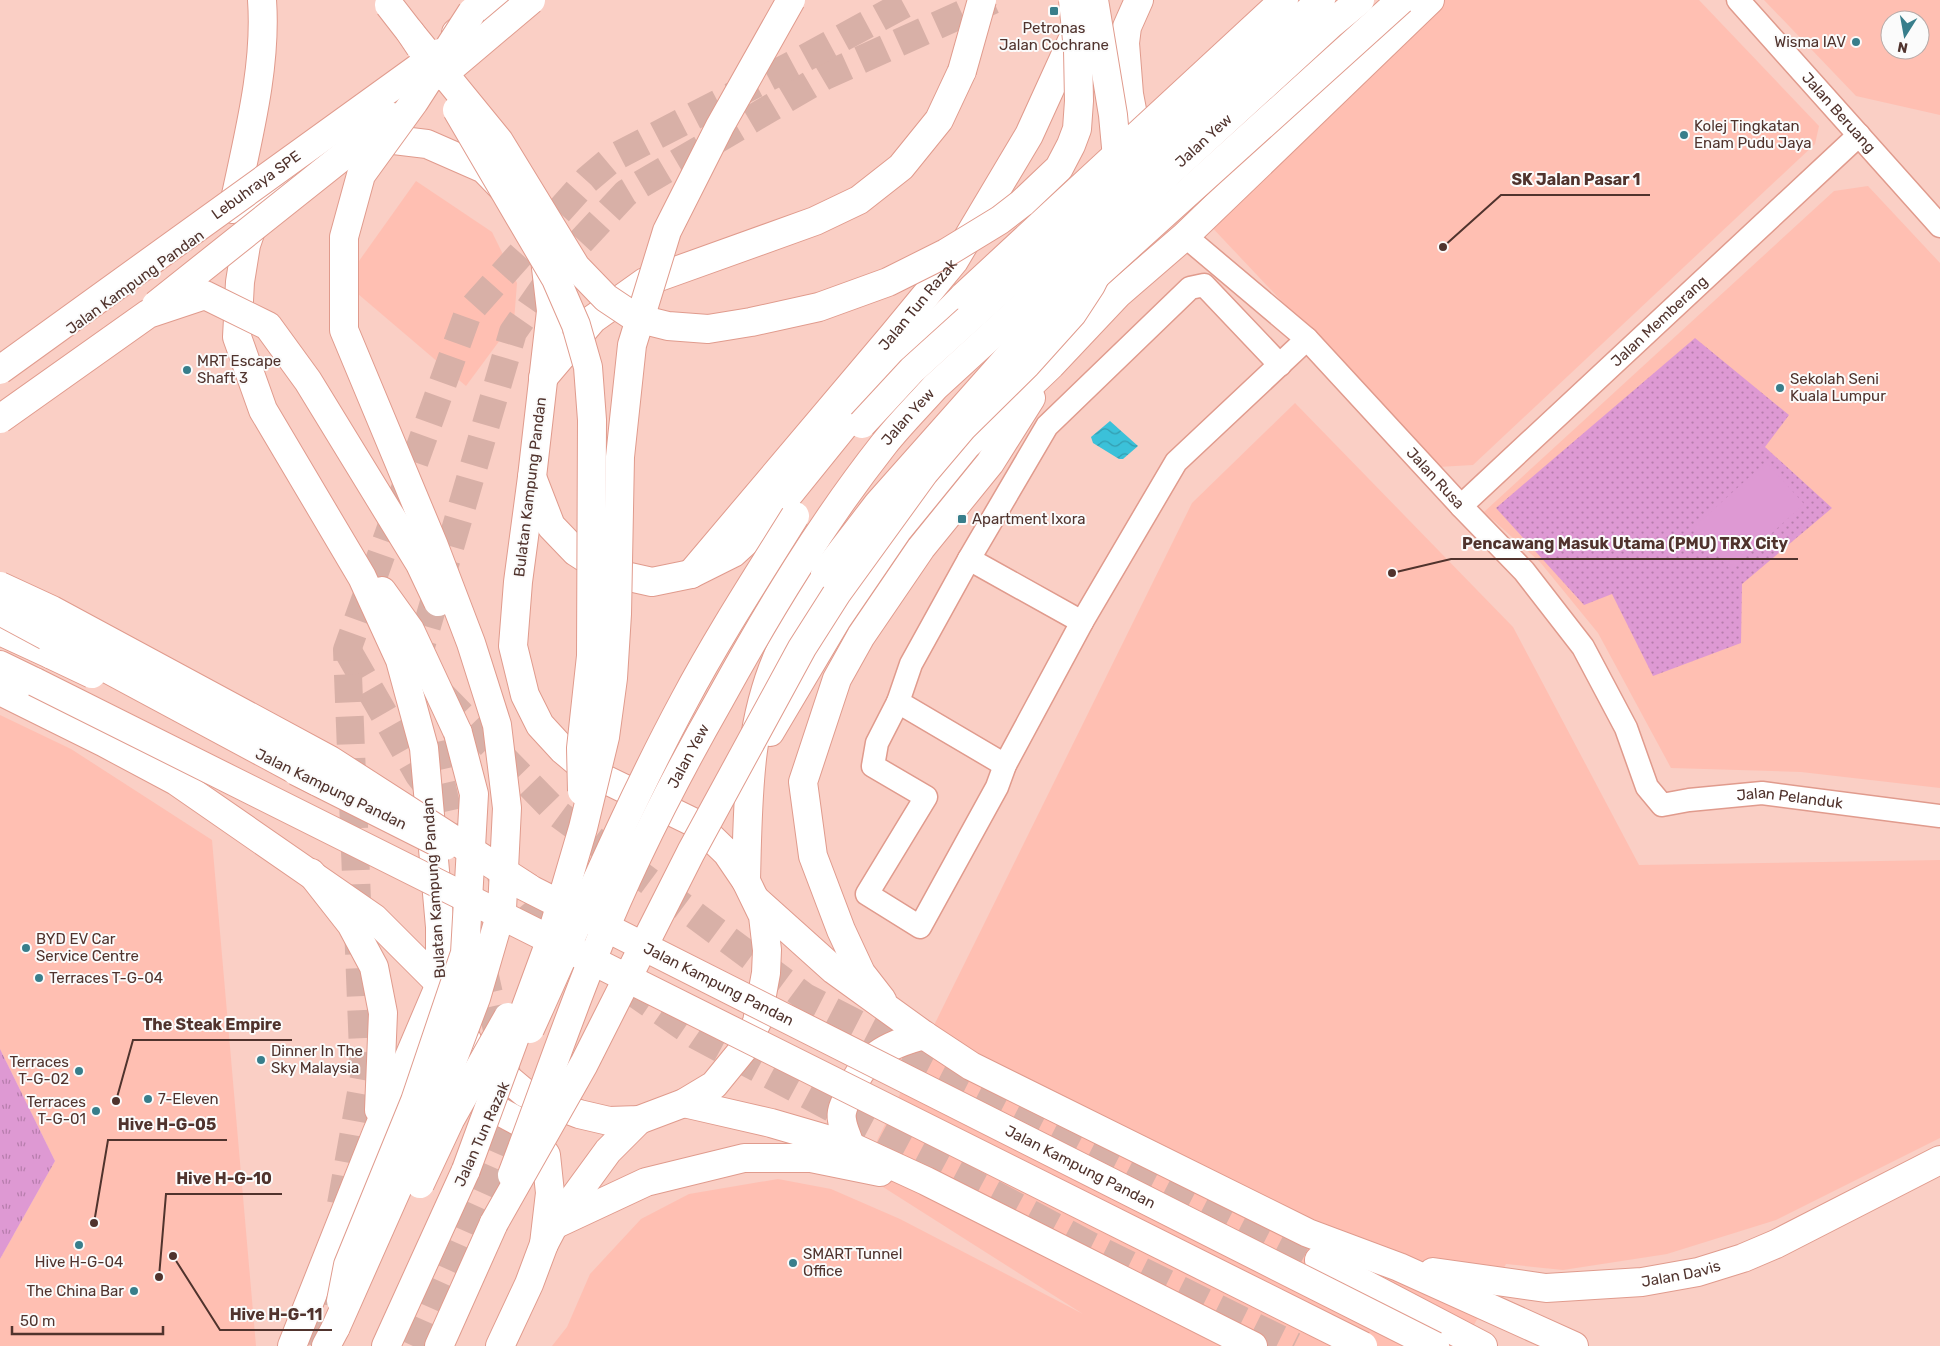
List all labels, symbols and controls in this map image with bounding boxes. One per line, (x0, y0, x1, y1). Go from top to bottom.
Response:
marker: Petronas Jalan Cochrane (1048, 5, 1060, 17)
north arrow (1880, 10, 1930, 60)
place label: Petronas Jalan Cochrane (999, 19, 1109, 54)
place label: Wisma IAV (1774, 33, 1846, 51)
marker: Wisma IAV (1850, 36, 1862, 48)
text: N (1896, 38, 1909, 57)
street label: Jalan Beruang (1798, 69, 1879, 157)
street label: Jalan Yew (1172, 110, 1236, 171)
place label: Kolej Tingkatan Enam Pudu Jaya (1694, 117, 1812, 152)
marker: Kolej Tingkatan Enam Pudu Jaya (1678, 129, 1690, 141)
street label: Lebuhraya SPE (208, 147, 304, 223)
callout: SK Jalan Pasar 1 (1501, 164, 1650, 195)
text: SK Jalan Pasar 1 (1511, 170, 1641, 189)
street label: Jalan Kampung Pandan (63, 226, 207, 338)
street label: Jalan Tun Razak (875, 255, 961, 354)
street label: Jalan Memberang (1607, 272, 1711, 371)
place label: MRT Escape Shaft 3 (197, 352, 281, 387)
marker: MRT Escape Shaft 3 (181, 364, 193, 376)
place label: Sekolah Seni Kuala Lumpur (1790, 370, 1886, 405)
marker: Sekolah Seni Kuala Lumpur (1774, 382, 1786, 394)
street label: Jalan Yew (878, 385, 938, 449)
street label: Bulatan Kampung Pandan (510, 396, 550, 578)
street label: Jalan Rusa (1403, 444, 1468, 513)
place label: Apartment Ixora (972, 510, 1086, 528)
marker: Apartment Ixora (956, 513, 968, 525)
callout: Pencawang Masuk Utama (PMU) TRX City (1451, 528, 1798, 559)
text: Pencawang Masuk Utama (PMU) TRX City (1462, 534, 1788, 553)
street label: Jalan Yew (664, 721, 713, 791)
street label: Jalan Kampung Pandan (253, 745, 409, 833)
street label: Jalan Pelanduk (1736, 784, 1844, 812)
street label: Bulatan Kampung Pandan (419, 797, 449, 979)
place label: BYD EV Car Service Centre (36, 930, 139, 965)
street label: Jalan Kampung Pandan (641, 939, 797, 1030)
marker: BYD EV Car Service Centre (20, 942, 32, 954)
place label: Terraces T-G-04 (49, 969, 163, 987)
marker: Terraces T-G-04 (33, 972, 45, 984)
callout: The Steak Empire (133, 1009, 292, 1040)
text: The Steak Empire (142, 1015, 282, 1034)
place label: Dinner In The Sky Malaysia (271, 1042, 363, 1077)
place label: Terraces T-G-02 (9, 1053, 69, 1088)
marker: Dinner In The Sky Malaysia (255, 1054, 267, 1066)
marker: Terraces T-G-02 (73, 1065, 85, 1077)
street label: Jalan Tun Razak (451, 1078, 513, 1189)
place label: 7-Eleven (158, 1090, 219, 1108)
place label: Terraces T-G-01 (26, 1093, 86, 1128)
marker: 7-Eleven (142, 1093, 154, 1105)
marker: Terraces T-G-01 (90, 1105, 102, 1117)
callout: Hive H-G-05 (108, 1109, 227, 1140)
text: Hive H-G-05 (118, 1115, 216, 1134)
street label: Jalan Kampung Pandan (1002, 1121, 1158, 1212)
callout: Hive H-G-10 (166, 1163, 282, 1194)
text: Hive H-G-10 (176, 1169, 272, 1188)
marker: Hive H-G-04 (73, 1239, 85, 1251)
place label: SMART Tunnel Office (803, 1245, 902, 1280)
place label: Hive H-G-04 (35, 1253, 123, 1271)
street label: Jalan Davis (1640, 1256, 1723, 1291)
marker: SMART Tunnel Office (787, 1257, 799, 1269)
place label: The China Bar (27, 1282, 124, 1300)
marker: The China Bar (128, 1285, 140, 1297)
callout: Hive H-G-11 (220, 1299, 332, 1330)
scale bar (12, 1304, 164, 1336)
text: Hive H-G-11 (230, 1305, 322, 1324)
text: 50 m (20, 1312, 55, 1330)

